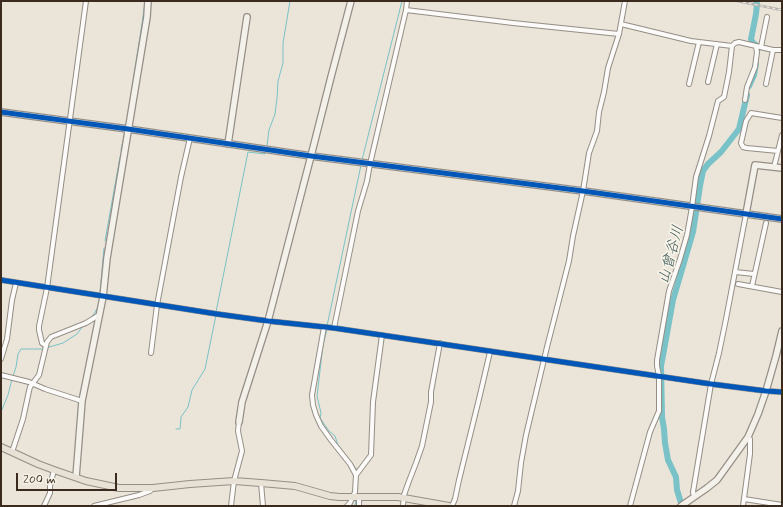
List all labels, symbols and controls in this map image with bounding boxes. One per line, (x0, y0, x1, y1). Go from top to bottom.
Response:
water label: 山曾谷川 (656, 224, 688, 286)
scale bar (18, 465, 119, 491)
text: 200 m (23, 472, 56, 488)

